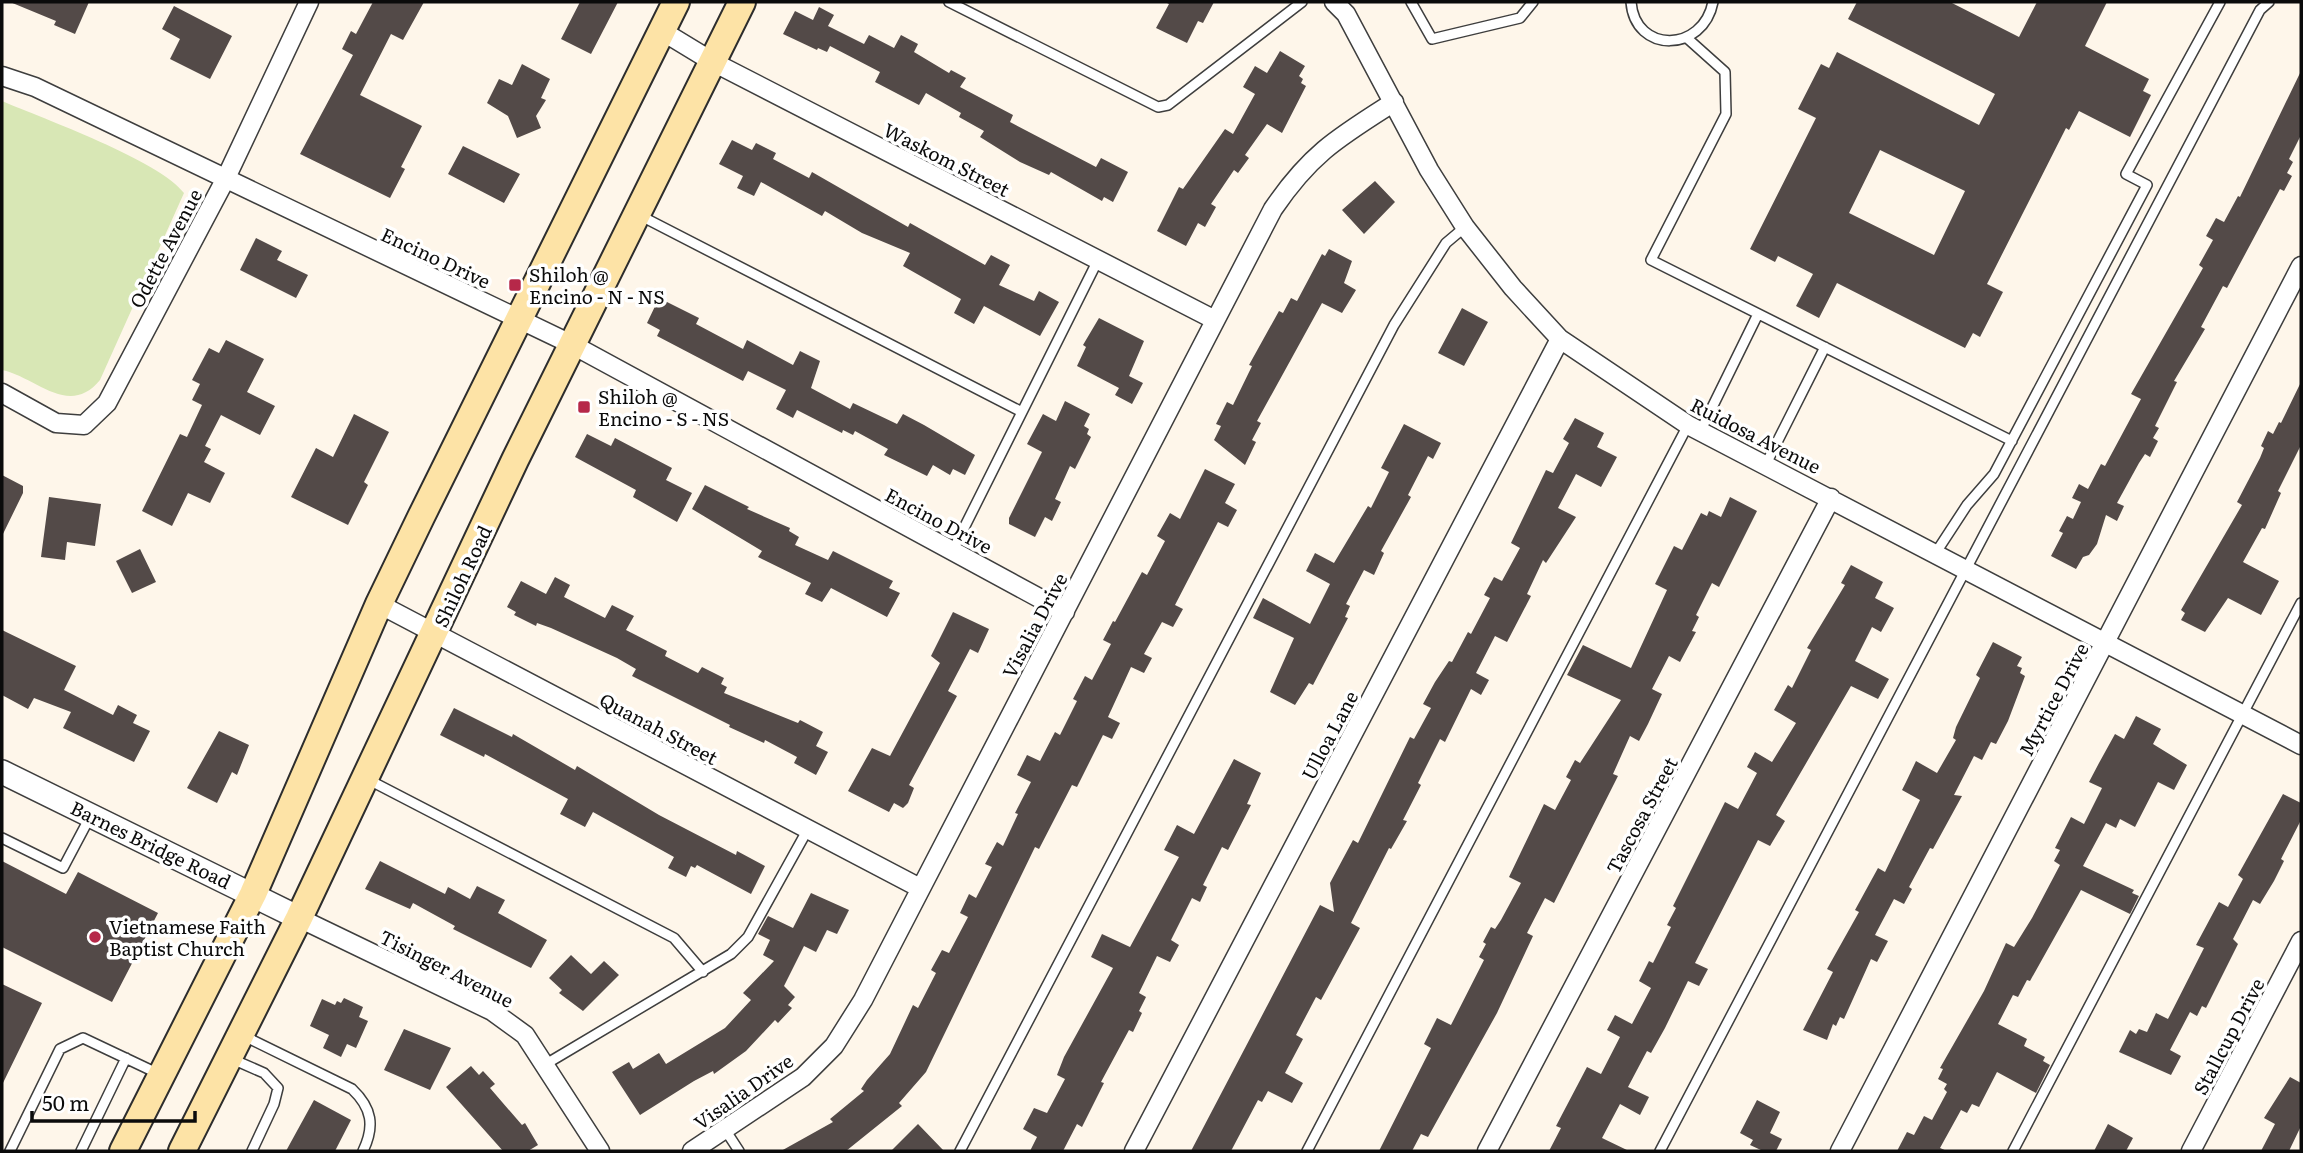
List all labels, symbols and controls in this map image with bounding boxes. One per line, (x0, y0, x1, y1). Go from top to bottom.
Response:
street label: Waskom Street (879, 115, 1015, 203)
street label: Odette Avenue (122, 183, 208, 312)
street label: Encino Drive (377, 219, 495, 295)
place label: Shiloh @ Encino - N - NS (529, 260, 665, 310)
marker: Shiloh @ Encino - N - NS (507, 277, 523, 293)
place label: Shiloh @ Encino - S - NS (598, 382, 729, 432)
street label: Ruidosa Avenue (1686, 390, 1826, 480)
marker: Shiloh @ Encino - S - NS (576, 399, 592, 415)
street label: Encino Drive (880, 480, 998, 560)
street label: Shiloh Road (426, 520, 498, 632)
street label: Visalia Drive (995, 567, 1074, 683)
street label: Myrtice Drive (2011, 637, 2095, 761)
street label: Quanah Street (595, 685, 723, 771)
street label: Ulloa Lane (1294, 685, 1364, 785)
street label: Tascosa Street (1598, 751, 1684, 878)
street label: Barnes Bridge Road (66, 793, 236, 895)
place label: Vietnamese Faith Baptist Church (109, 912, 266, 962)
street label: Tisinger Avenue (375, 922, 519, 1014)
marker: Vietnamese Faith Baptist Church (87, 929, 103, 945)
street label: Stallcup Drive (2185, 973, 2271, 1099)
street label: Visalia Drive (688, 1046, 798, 1136)
scale bar (32, 1080, 194, 1124)
text: 50 m (42, 1086, 89, 1117)

